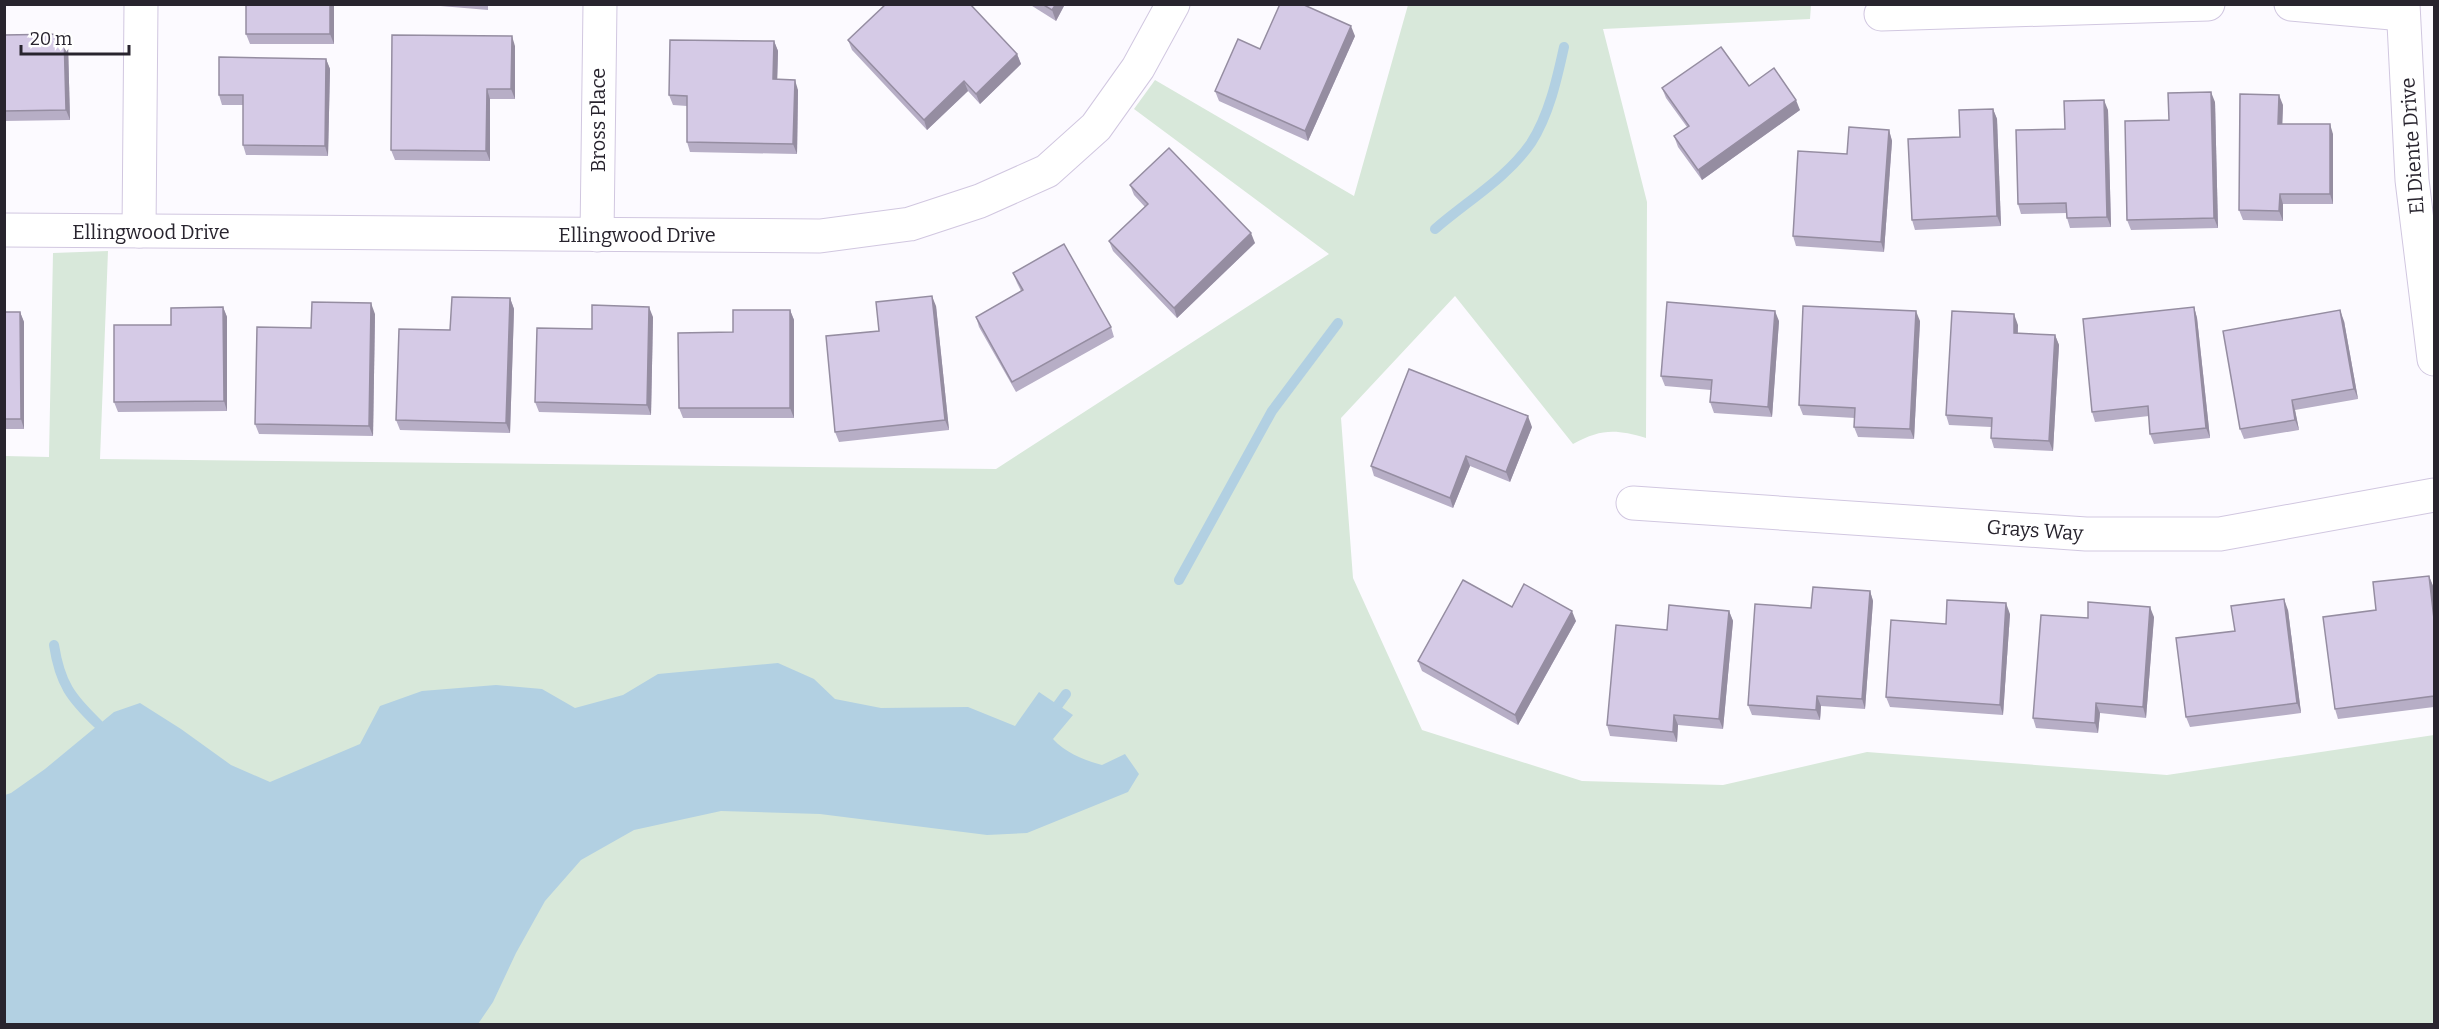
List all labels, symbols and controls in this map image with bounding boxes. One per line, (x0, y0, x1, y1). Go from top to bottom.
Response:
scale bar (21, 18, 129, 56)
text: 20 m (30, 28, 72, 50)
street label: Bross Place (586, 68, 610, 172)
street label: El Diente Drive (2395, 77, 2429, 215)
street label: Ellingwood Drive (72, 220, 230, 244)
street label: Ellingwood Drive (558, 223, 716, 247)
street label: Grays Way (1986, 515, 2084, 545)

